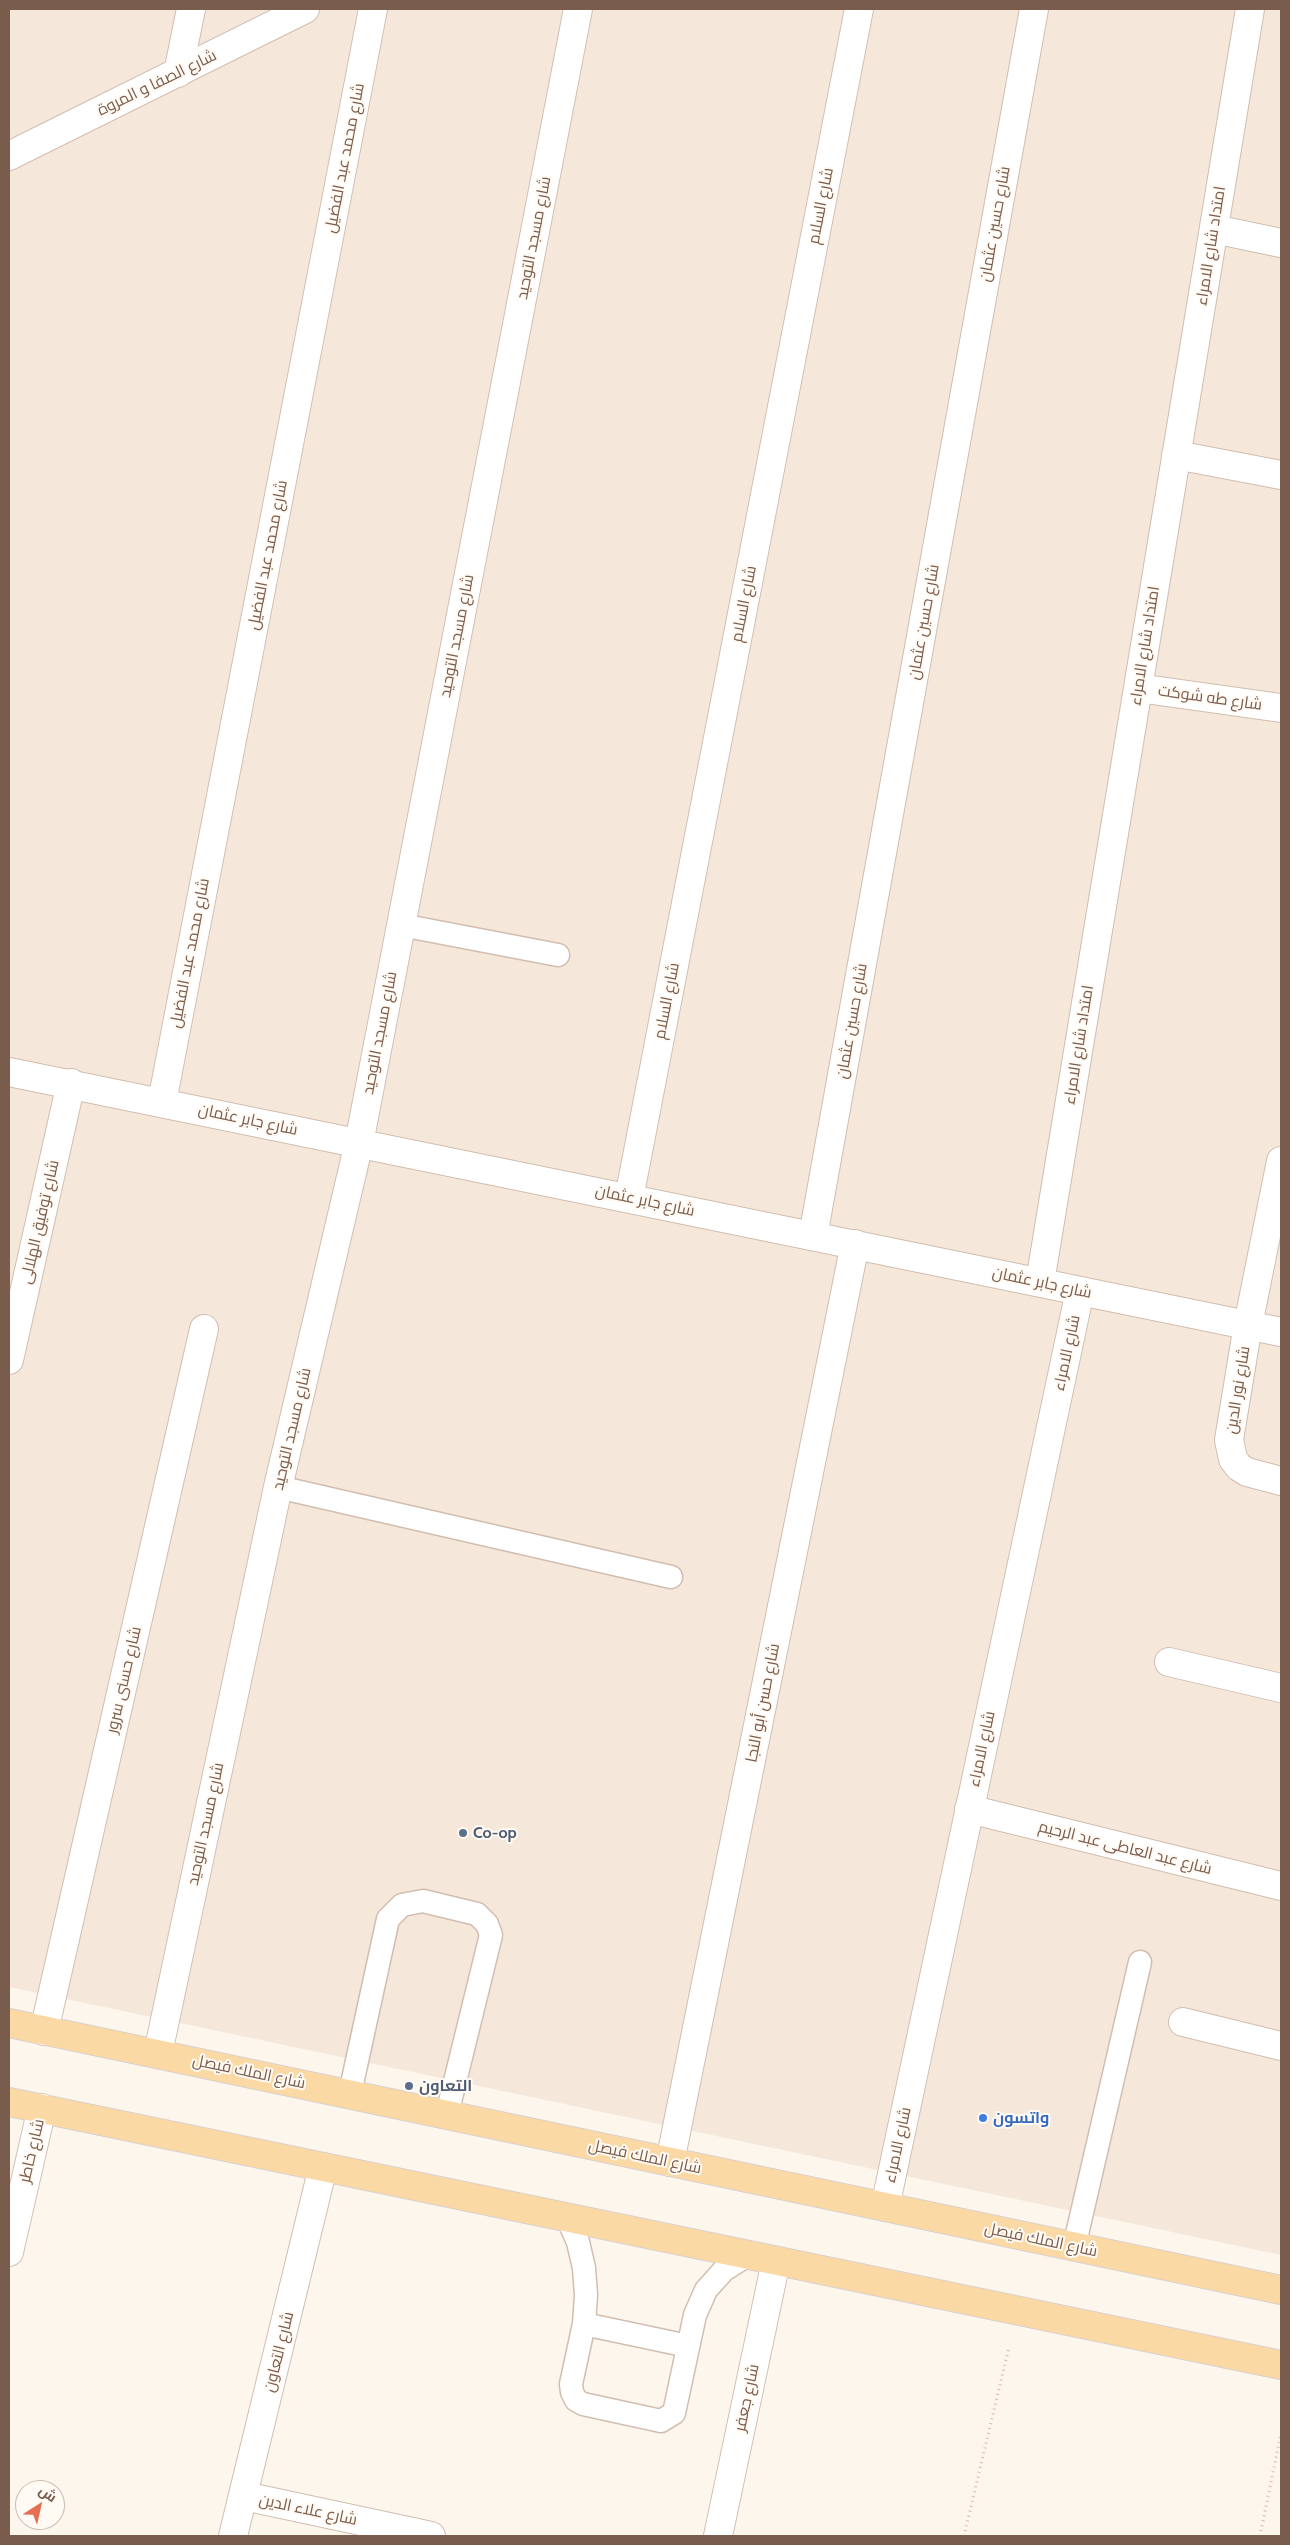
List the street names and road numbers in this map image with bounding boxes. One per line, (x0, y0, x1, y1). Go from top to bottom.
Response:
street label: شارع الصفا و المروة (94, 46, 220, 120)
street label: شارع محمد عبد الفضيل (321, 81, 369, 235)
street label: شارع حسين عثمان (975, 165, 1015, 283)
street label: شارع السلام (804, 166, 838, 246)
street label: شارع مسجد التوحيد (513, 175, 555, 301)
street label: امتداد شارع الامراء (1192, 185, 1230, 307)
street label: شارع محمد عبد الفضيل (244, 478, 292, 632)
street label: شارع حسين عثمان (904, 563, 944, 681)
street label: شارع السلام (727, 564, 761, 644)
street label: شارع مسجد التوحيد (436, 573, 478, 699)
street label: امتداد شارع الامراء (1126, 585, 1164, 707)
street label: شارع طه شوكت (1157, 681, 1263, 715)
street label: شارع محمد عبد الفضيل (166, 876, 214, 1030)
street label: شارع السلام (650, 961, 684, 1041)
street label: شارع حسين عثمان (832, 962, 872, 1080)
street label: شارع مسجد التوحيد (359, 970, 401, 1096)
street label: امتداد شارع الامراء (1060, 984, 1098, 1106)
street label: شارع جابر عثمان (197, 1100, 299, 1140)
street label: شارع توفيق الهلالى (16, 1158, 64, 1286)
street label: شارع جابر عثمان (594, 1181, 696, 1221)
street label: شارع جابر عثمان (991, 1263, 1093, 1303)
street label: شارع الامراء (1050, 1313, 1084, 1393)
street label: شارع نور الدين (1222, 1345, 1254, 1435)
street label: شارع مسجد التوحيد (269, 1366, 315, 1492)
street label: شارع حسنى سرور (102, 1625, 146, 1735)
street label: شارع حسن أبو النجا (742, 1642, 784, 1764)
street label: شارع الامراء (965, 1709, 999, 1789)
street label: شارع مسجد التوحيد (184, 1761, 228, 1887)
street label: شارع عبد العاطى عبد الرحيم (1036, 1817, 1214, 1879)
street label: شارع الملك فيصل (191, 2051, 307, 2093)
street label: شارع الامراء (881, 2105, 915, 2185)
street label: شارع خاطر (15, 2117, 49, 2185)
street label: شارع الملك فيصل (587, 2136, 703, 2178)
street label: شارع الملك فيصل (983, 2219, 1099, 2261)
street label: شارع التعاون (260, 2310, 298, 2394)
street label: شارع جعفر (730, 2362, 764, 2434)
street label: شارع علاء الدين (257, 2490, 359, 2530)

